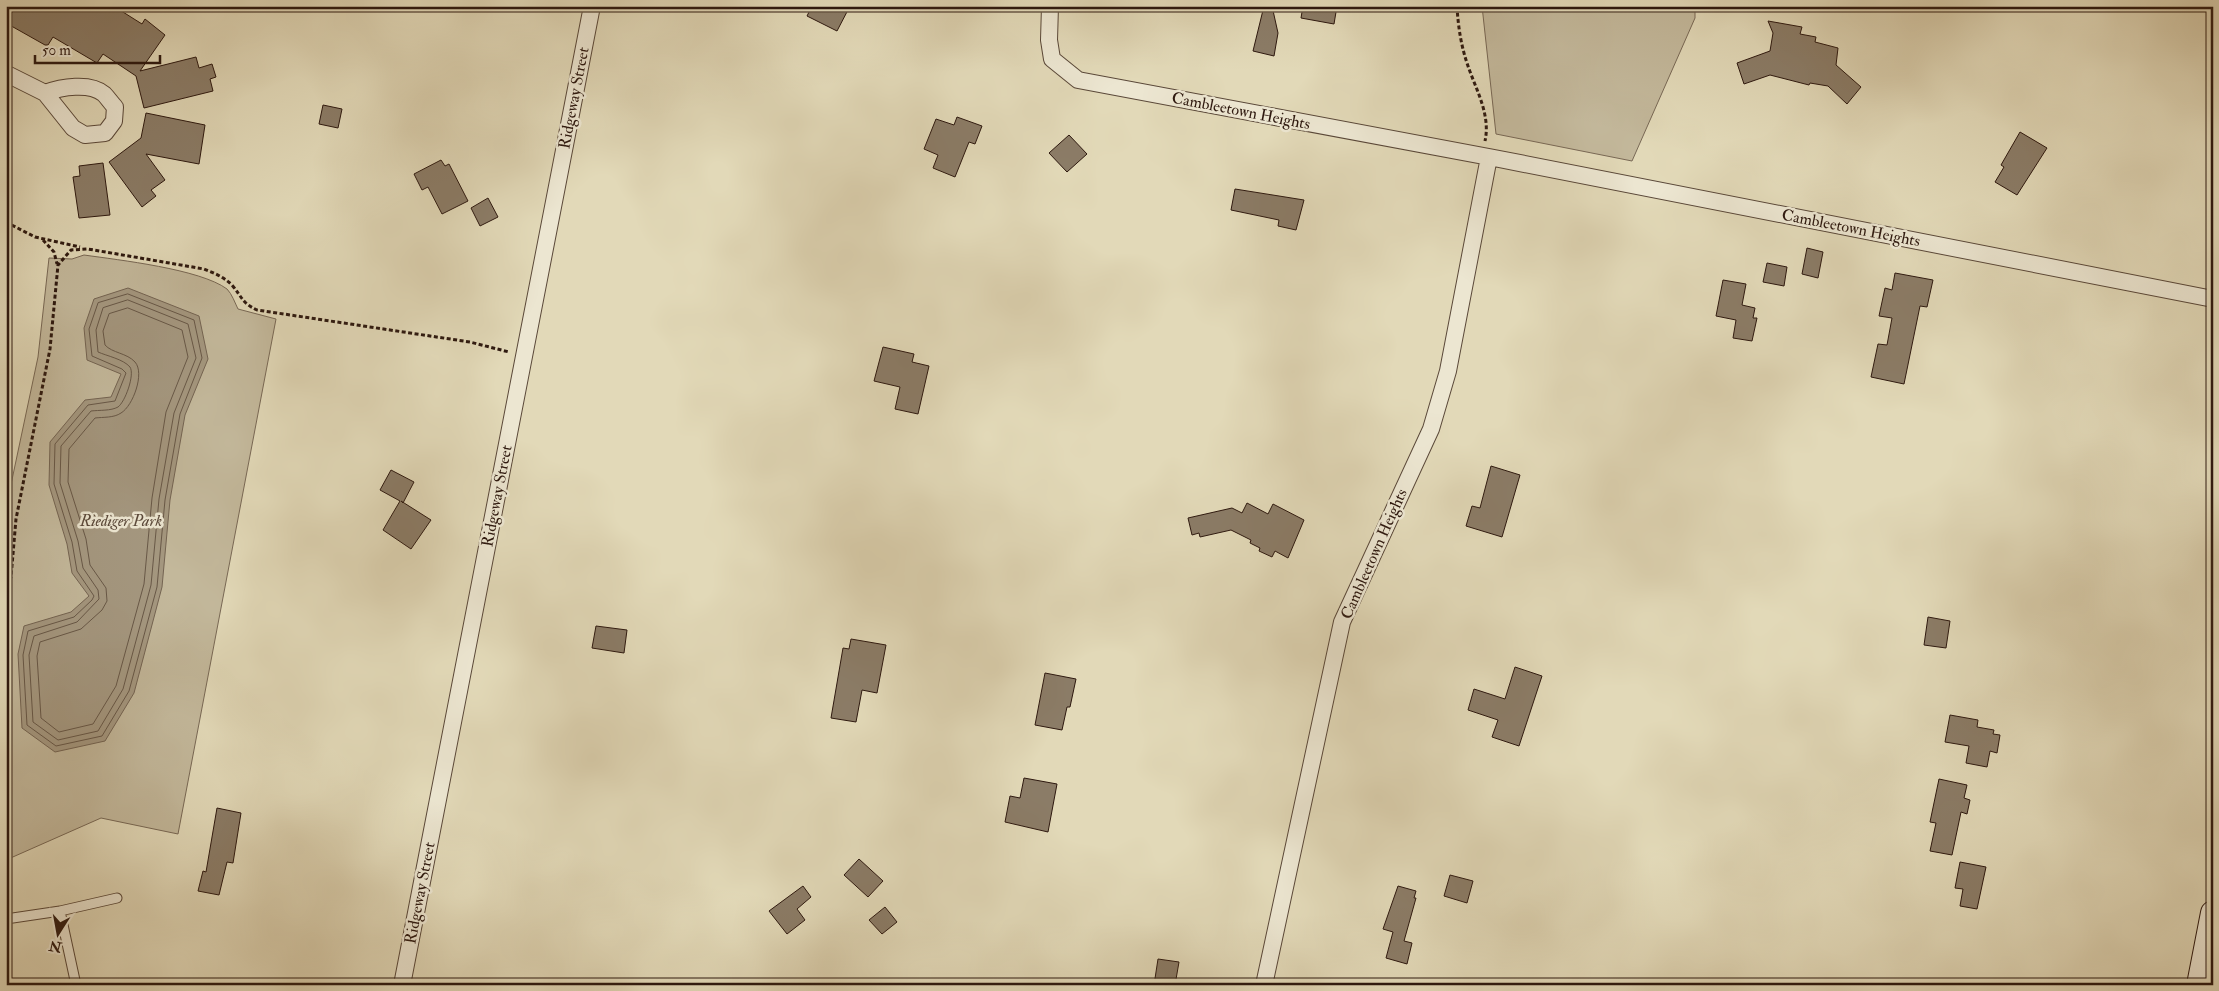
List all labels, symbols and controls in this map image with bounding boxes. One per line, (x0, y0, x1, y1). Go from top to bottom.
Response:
scale bar (35, 32, 160, 64)
text: 50 m (42, 41, 71, 60)
street label: Ridgeway Street (554, 45, 594, 151)
street label: Cambleetown Heights (1170, 88, 1312, 134)
street label: Cambleetown Heights (1780, 205, 1922, 251)
street label: Ridgeway Street (477, 443, 517, 549)
street label: Cambleetown Heights (1336, 486, 1412, 622)
park label: Riediger Park (79, 511, 162, 531)
street label: Ridgeway Street (400, 840, 440, 946)
north arrow (32, 908, 82, 958)
text: N (47, 937, 64, 956)

